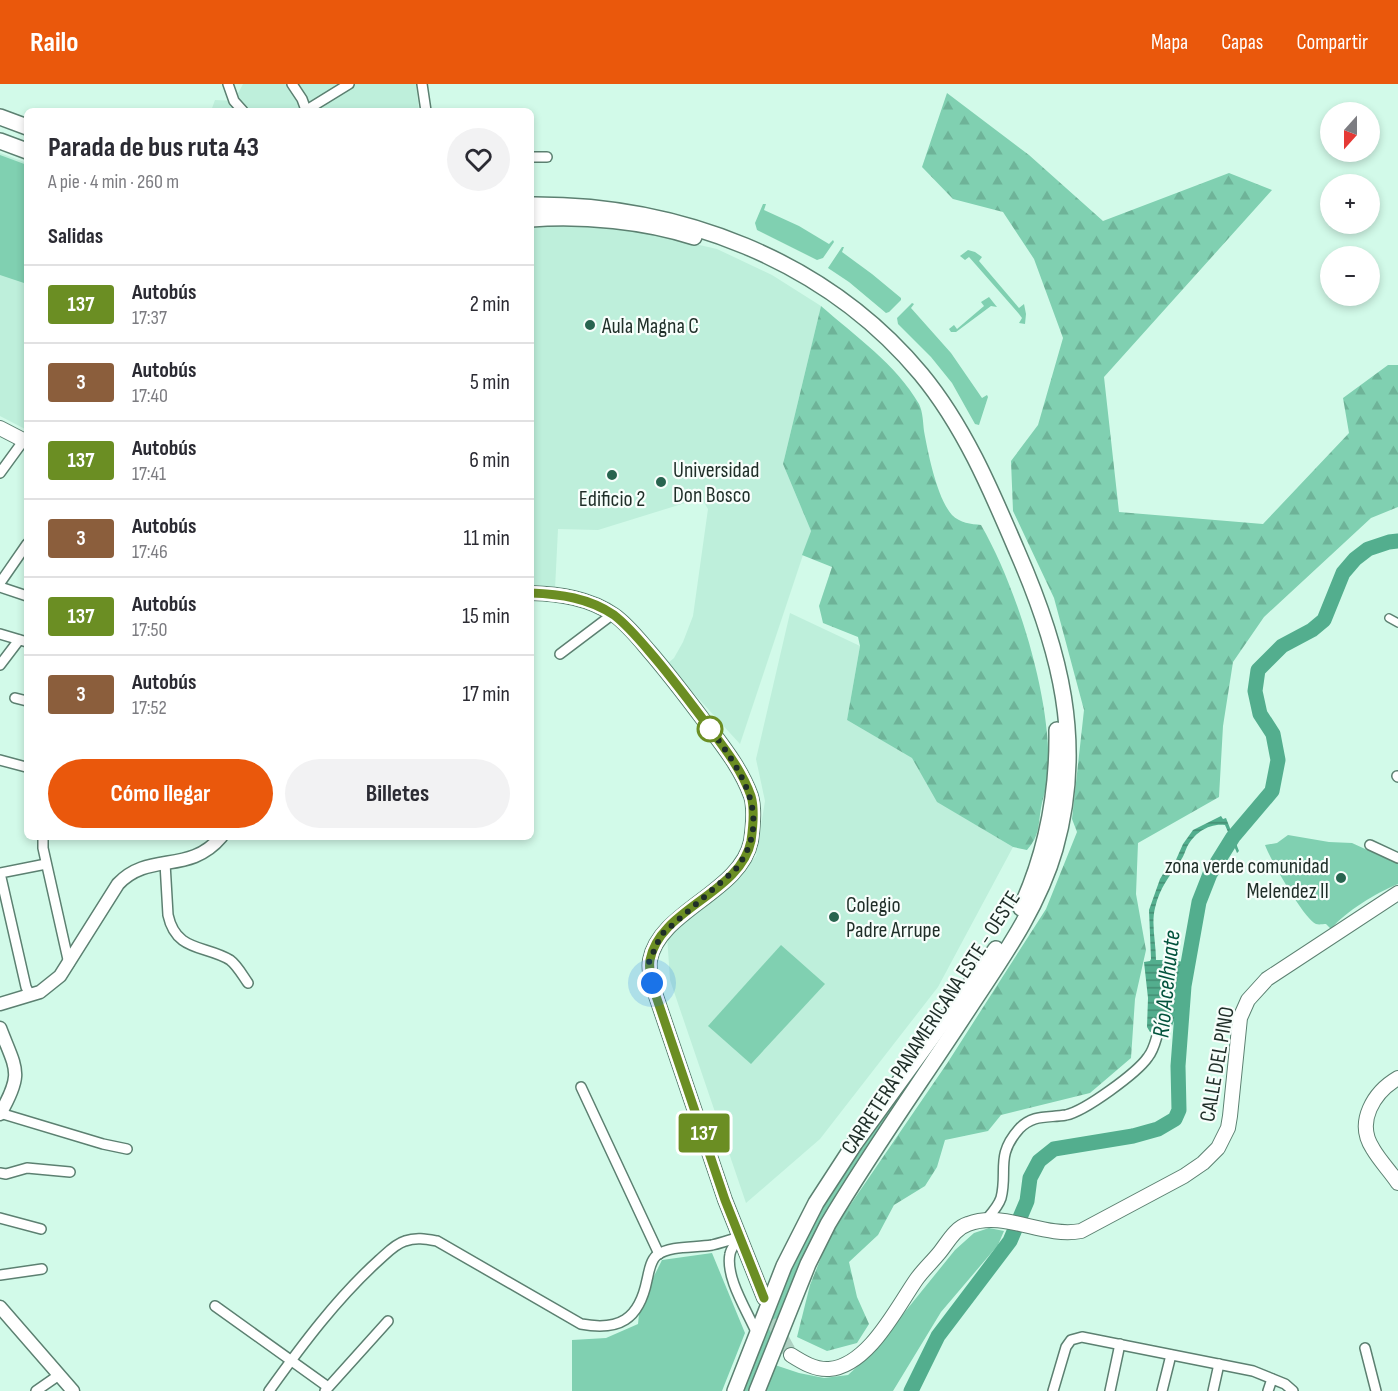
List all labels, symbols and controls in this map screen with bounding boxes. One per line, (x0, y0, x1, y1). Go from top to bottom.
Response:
text: Railo (30, 26, 78, 59)
text: Mapa (1151, 30, 1188, 55)
text: Capas (1221, 30, 1263, 55)
text: Compartir (1296, 30, 1368, 55)
north arrow (1320, 102, 1380, 162)
map controls (1320, 102, 1380, 306)
button: heart (447, 128, 510, 191)
text: Parada de bus ruta 43 (48, 131, 259, 164)
text: A pie · 4 min · 260 m (48, 170, 179, 194)
button: + (1320, 174, 1380, 234)
text: Salidas (48, 223, 103, 250)
button: − (1320, 246, 1380, 306)
text: Autobús (132, 279, 196, 306)
text: 2 min (470, 291, 510, 318)
text: 137 (68, 292, 94, 317)
text: 17:37 (132, 306, 167, 330)
place label: Aula Magna C (601, 313, 699, 340)
marker: Aula Magna C (583, 318, 597, 332)
text: Autobús (132, 357, 196, 384)
text: 5 min (470, 369, 510, 396)
text: 3 (76, 370, 86, 395)
text: 17:40 (132, 384, 168, 408)
text: Autobús (132, 435, 196, 462)
text: 6 min (469, 447, 510, 474)
text: 137 (68, 448, 94, 473)
place label: Universidad Don Bosco (673, 457, 759, 509)
text: 17:41 (132, 462, 166, 486)
marker: Edificio 2 (605, 468, 619, 482)
marker: Universidad Don Bosco (654, 475, 668, 489)
place label: Edificio 2 (579, 486, 645, 513)
text: Autobús (132, 513, 196, 540)
text: 11 min (463, 525, 510, 552)
text: 3 (76, 526, 86, 551)
text: 17:46 (132, 540, 168, 564)
text: Autobús (132, 591, 196, 618)
text: 15 min (462, 603, 510, 630)
text: 137 (68, 604, 94, 629)
text: 17:50 (132, 618, 168, 642)
text: Autobús (132, 669, 196, 696)
text: 17 min (462, 681, 510, 708)
text: 3 (76, 682, 86, 707)
text: 17:52 (132, 696, 167, 720)
unlabelled marker (697, 716, 723, 742)
button: Cómo llegar (48, 759, 273, 828)
button: Billetes (285, 759, 510, 828)
place label: zona verde comunidad Melendez II (1165, 853, 1329, 905)
marker: zona verde comunidad Melendez II (1334, 871, 1348, 885)
street label: CARRETERA PANAMERICANA ESTE - OESTE (836, 886, 1027, 1160)
place label: Colegio Padre Arrupe (846, 892, 941, 944)
marker: Colegio Padre Arrupe (827, 910, 841, 924)
water label: Río Acelhuate (1146, 929, 1187, 1039)
your location (637, 968, 667, 998)
street label: CALLE DEL PINO (1194, 1005, 1241, 1124)
line badge: 137 (670, 1114, 738, 1152)
text: 137 (691, 1121, 717, 1146)

